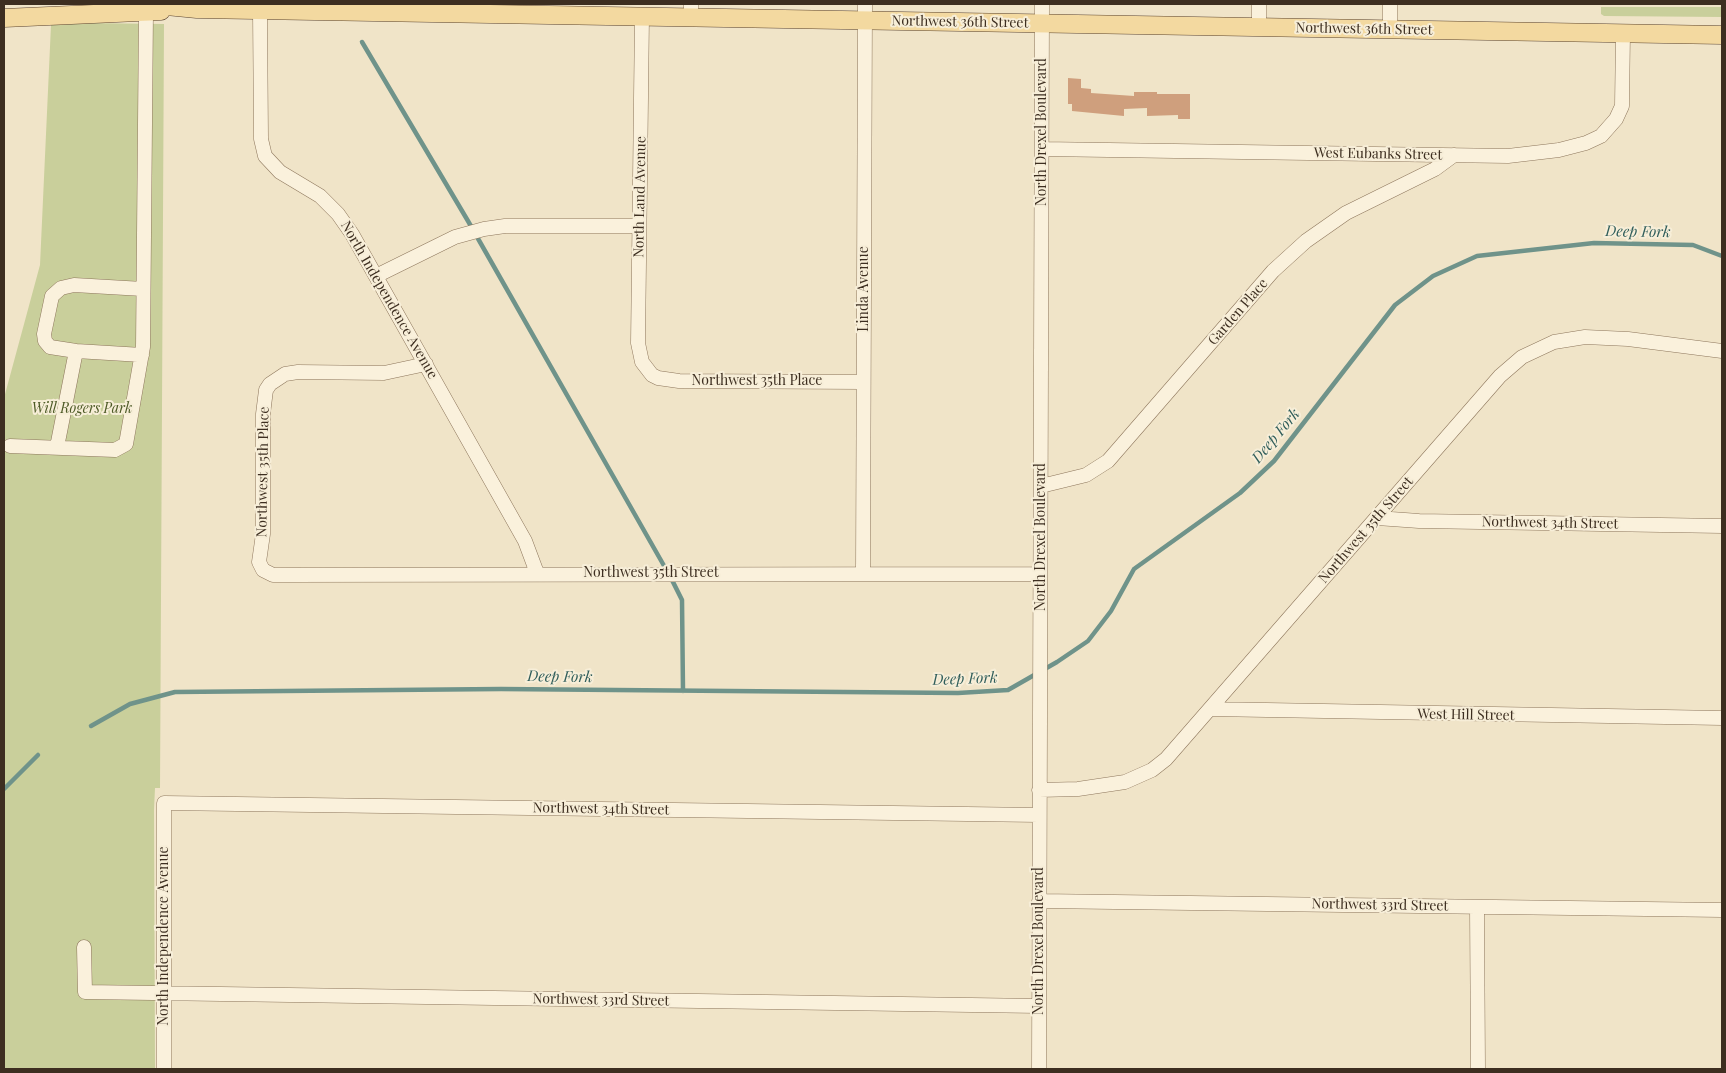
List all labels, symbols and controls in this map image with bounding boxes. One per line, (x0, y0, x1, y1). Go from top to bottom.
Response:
street label: Northwest 36th Street (891, 12, 1029, 32)
street label: Northwest 36th Street (1295, 19, 1433, 39)
street label: North Drexel Boulevard (1034, 58, 1050, 206)
street label: North Land Avenue (631, 136, 649, 258)
street label: West Eubanks Street (1314, 144, 1442, 164)
street label: North Independence Avenue (337, 218, 441, 382)
water label: Deep Fork (1605, 222, 1671, 242)
street label: Linda Avenue (856, 246, 872, 332)
street label: Garden Place (1205, 275, 1271, 349)
street label: Northwest 35th Place (692, 373, 822, 389)
park label: Will Rogers Park (32, 401, 132, 417)
water label: Deep Fork (1248, 405, 1304, 467)
street label: Northwest 35th Place (253, 406, 273, 538)
street label: North Drexel Boulevard (1033, 463, 1049, 611)
street label: Northwest 35th Street (1315, 473, 1417, 587)
street label: Northwest 34th Street (1482, 513, 1618, 533)
street label: Northwest 35th Street (583, 565, 719, 581)
water label: Deep Fork (527, 667, 593, 687)
water label: Deep Fork (932, 669, 998, 689)
street label: West Hill Street (1417, 706, 1515, 724)
street label: Northwest 34th Street (533, 799, 669, 819)
street label: North Independence Avenue (156, 846, 172, 1026)
street label: North Drexel Boulevard (1031, 867, 1047, 1015)
street label: Northwest 33rd Street (1311, 895, 1449, 915)
street label: Northwest 33rd Street (532, 990, 670, 1010)

